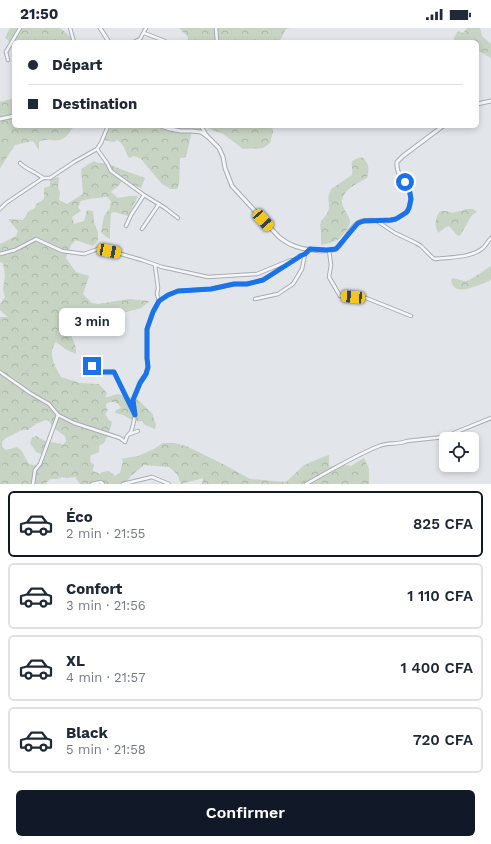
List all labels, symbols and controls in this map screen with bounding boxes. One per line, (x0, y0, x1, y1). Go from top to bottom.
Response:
text: 21:50 (20, 5, 58, 23)
text: Départ (52, 56, 102, 74)
text: Destination (52, 95, 137, 113)
route start (396, 173, 414, 191)
car (251, 207, 275, 233)
car (96, 243, 122, 259)
car (341, 290, 365, 304)
callout: 3 min (59, 308, 125, 336)
text: 3 min (74, 314, 110, 329)
route end (83, 357, 101, 375)
map controls (439, 432, 479, 472)
button: locate (439, 432, 479, 472)
icon: car (18, 506, 54, 542)
text: Éco (66, 508, 93, 526)
text: 825 CFA (413, 515, 473, 533)
text: 2 min · 21:55 (66, 526, 145, 541)
icon: car (18, 578, 54, 614)
text: Confort (66, 580, 122, 598)
text: 1 110 CFA (407, 587, 473, 605)
text: 3 min · 21:56 (66, 598, 146, 613)
icon: car (18, 650, 54, 686)
text: XL (66, 652, 85, 670)
text: 1 400 CFA (401, 659, 473, 677)
text: 4 min · 21:57 (66, 670, 145, 685)
icon: car (18, 722, 54, 758)
text: Black (66, 724, 108, 742)
text: 720 CFA (413, 731, 473, 749)
text: 5 min · 21:58 (66, 742, 146, 757)
button: Confirmer (16, 790, 475, 836)

